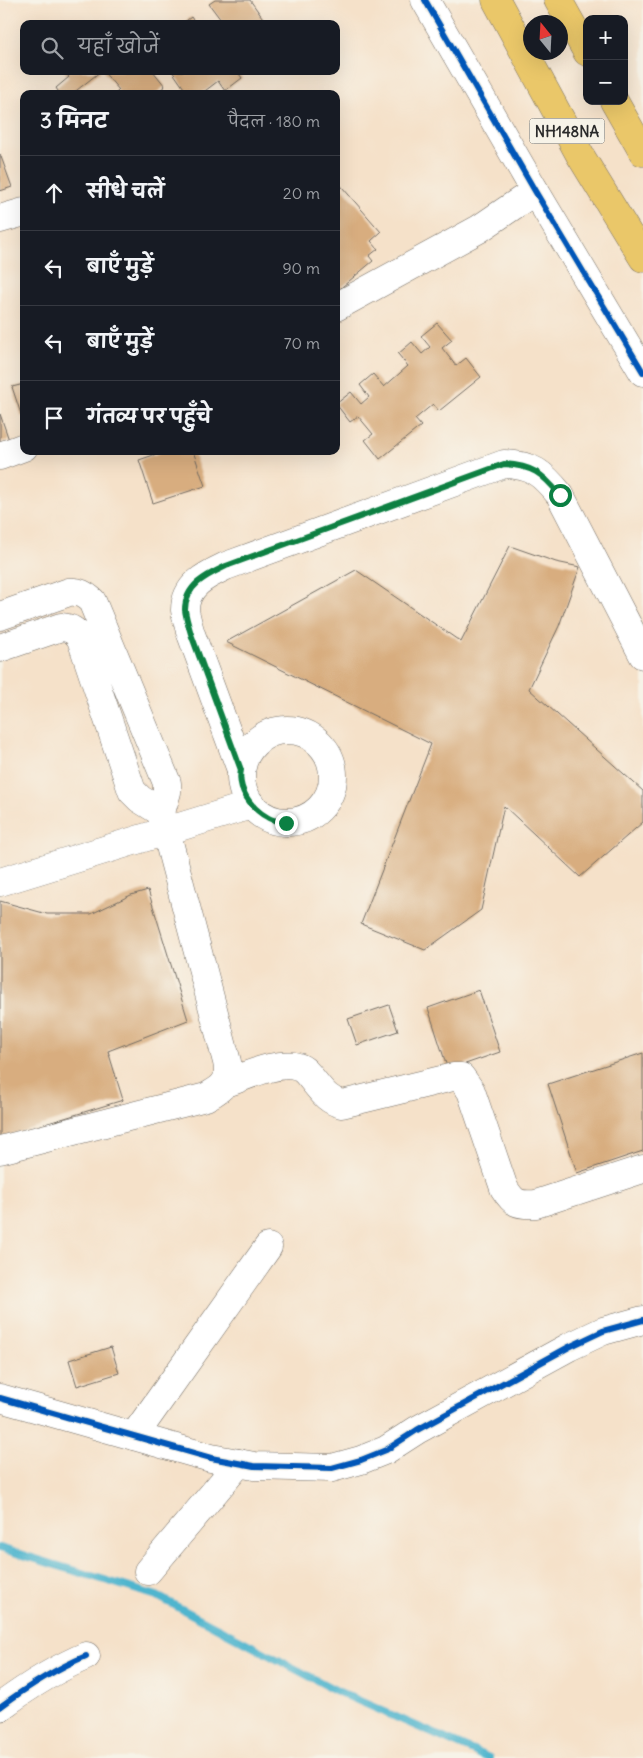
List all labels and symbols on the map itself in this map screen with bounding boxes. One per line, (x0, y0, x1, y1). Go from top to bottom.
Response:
north arrow (523, 15, 568, 60)
road number: NH148NA (530, 118, 604, 144)
route start (549, 484, 572, 507)
route end (275, 812, 298, 835)

